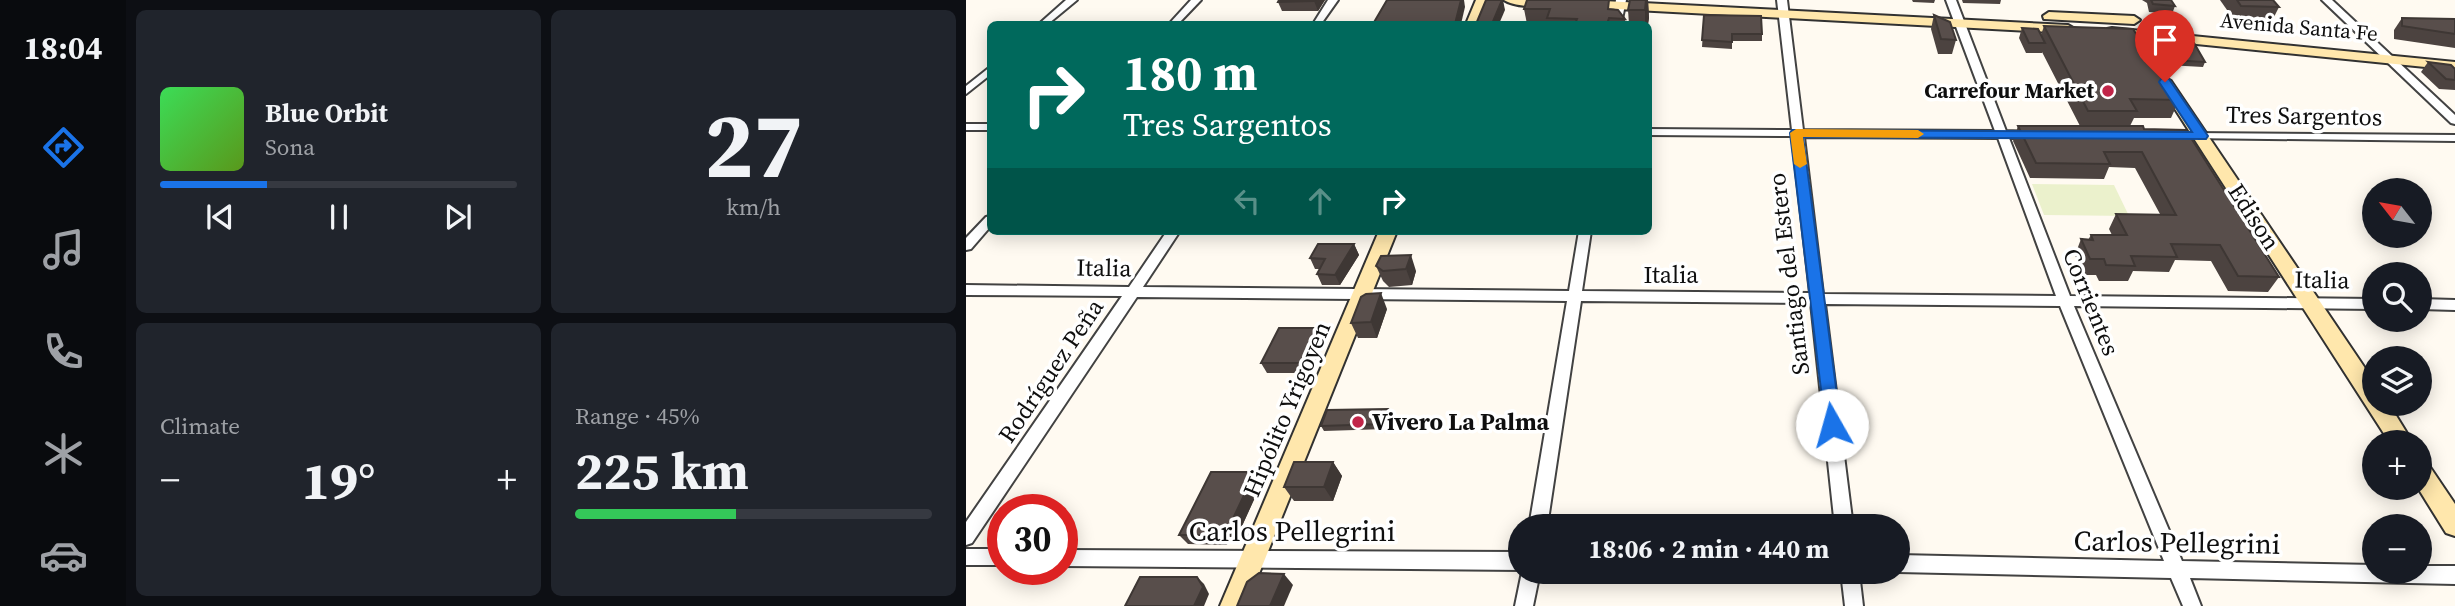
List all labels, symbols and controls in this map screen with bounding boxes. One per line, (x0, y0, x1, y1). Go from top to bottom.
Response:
street label: Avenida Santa Fe (2219, 5, 2379, 48)
pin (2135, 10, 2195, 82)
icon: arrive (2146, 21, 2184, 59)
text: 18:04 (24, 26, 102, 70)
text: 180 m (1123, 39, 1258, 106)
icon: right (1008, 49, 1099, 140)
place label: Carrefour Market (1924, 76, 2094, 105)
text: 27 (704, 83, 803, 207)
marker: Carrefour Market (2100, 83, 2116, 99)
text: Blue Orbit (265, 95, 388, 131)
street label: Tres Sargentos (2225, 98, 2383, 133)
text: Tres Sargentos (1123, 103, 1332, 147)
icon: directions (39, 123, 88, 172)
text: Sona (265, 131, 315, 163)
street label: Santiago del Estero (1760, 171, 1817, 377)
street label: Edison (2221, 177, 2288, 256)
north arrow (2362, 178, 2432, 248)
map controls (2362, 178, 2432, 584)
icon: left (1228, 182, 1266, 220)
icon: ahead (1301, 182, 1339, 220)
icon: right (1374, 182, 1412, 220)
text: km/h (726, 191, 781, 223)
icon: previous (201, 198, 239, 236)
icon: pause (320, 198, 358, 236)
icon: next (439, 198, 477, 236)
icon: music (39, 225, 88, 274)
street label: Corrientes (2055, 243, 2128, 360)
street label: Italia (1076, 251, 1133, 284)
street label: Italia (1643, 258, 1699, 291)
button: search (2362, 262, 2432, 332)
street label: Italia (2294, 263, 2351, 296)
street label: Rodríguez Peña (990, 292, 1111, 449)
street label: Hipólito Yrigoyen (1235, 316, 1338, 502)
icon: phone (39, 327, 88, 376)
button: layers (2362, 346, 2432, 416)
position arrow (1795, 388, 1869, 462)
text: Range · 45% (575, 400, 700, 432)
place label: Vivero La Palma (1372, 405, 1550, 438)
text: Climate (160, 410, 240, 442)
marker: Vivero La Palma (1350, 414, 1366, 430)
icon: climate (39, 429, 88, 478)
button: + (2362, 430, 2432, 500)
text: 225 km (575, 435, 749, 506)
text: 19° (302, 445, 375, 516)
text: − (160, 454, 180, 506)
text: + (497, 454, 517, 506)
speed limit sign: 30 (987, 494, 1078, 585)
street label: Carlos Pellegrini (1189, 512, 1395, 550)
button: − (2362, 514, 2432, 584)
street label: Carlos Pellegrini (2073, 521, 2281, 563)
icon: car (39, 531, 88, 580)
text: 18:06 · 2 min · 440 m (1589, 531, 1829, 567)

